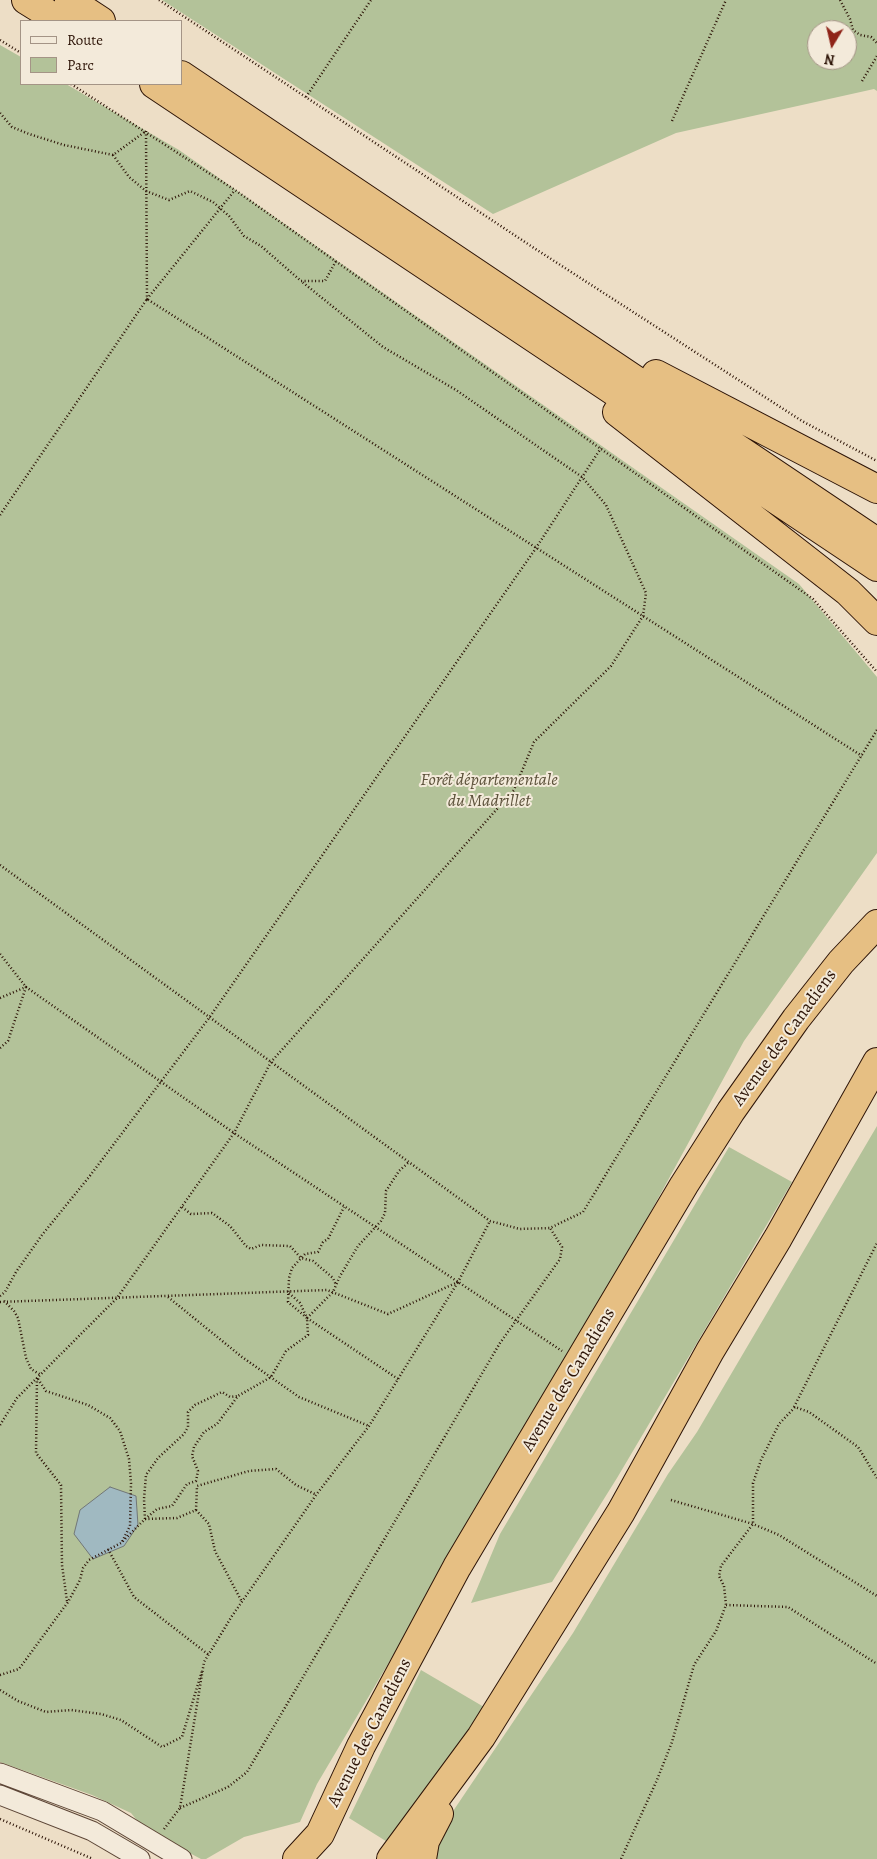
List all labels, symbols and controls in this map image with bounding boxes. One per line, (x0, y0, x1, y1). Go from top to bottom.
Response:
legend (20, 20, 182, 85)
north arrow (807, 20, 857, 70)
text: Route (67, 30, 103, 50)
text: N (823, 49, 836, 70)
text: Parc (67, 55, 94, 75)
park label: Forêt départementale du Madrillet (420, 770, 558, 812)
street label: Avenue des Canadiens (728, 966, 842, 1110)
street label: Avenue des Canadiens (518, 1304, 620, 1456)
street label: Avenue des Canadiens (323, 1655, 417, 1811)

